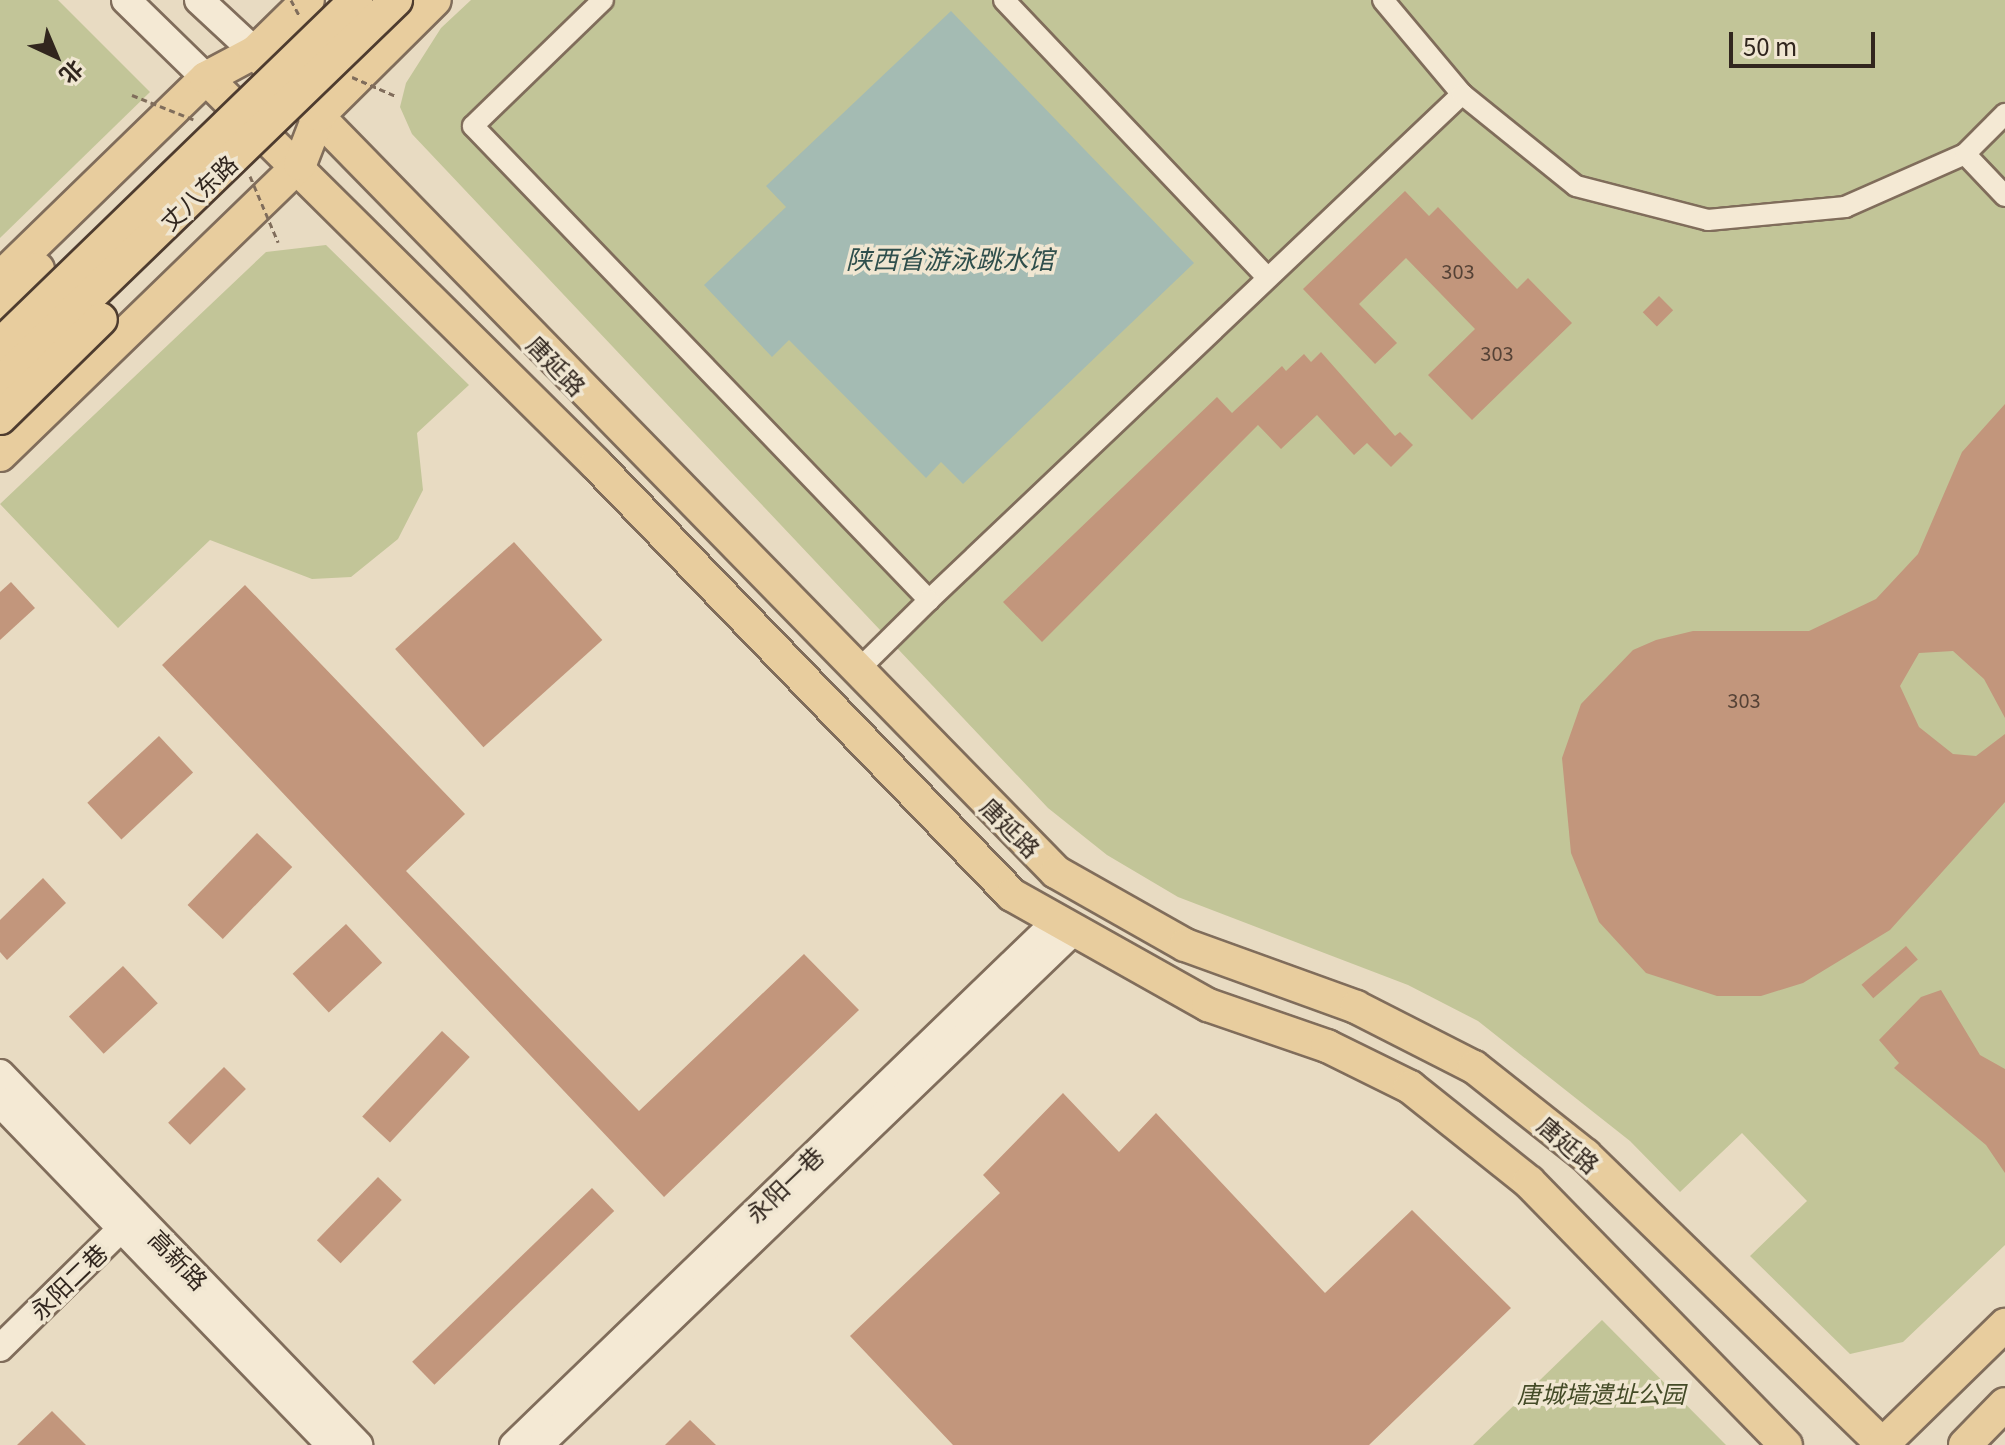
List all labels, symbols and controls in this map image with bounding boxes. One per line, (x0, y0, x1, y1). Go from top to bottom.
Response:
north arrow (16, 16, 96, 96)
scale bar (1733, 16, 1879, 66)
text: 50 m (1743, 28, 1797, 63)
text: 北 (54, 54, 92, 92)
street label: 丈八东路 (153, 148, 243, 236)
water label: 陕西省游泳跳水馆 (846, 242, 1054, 274)
house number: 303 (1441, 258, 1475, 282)
street label: 唐延路 (522, 329, 592, 401)
house number: 303 (1480, 340, 1514, 364)
house number: 303 (1727, 687, 1761, 711)
street label: 唐延路 (975, 791, 1047, 863)
street label: 唐延路 (1532, 1110, 1606, 1178)
street label: 永阳一巷 (739, 1140, 829, 1228)
street label: 高新路 (144, 1223, 214, 1295)
street label: 永阳二巷 (23, 1237, 113, 1325)
park label: 唐城墙遗址公园 (1517, 1379, 1685, 1407)

